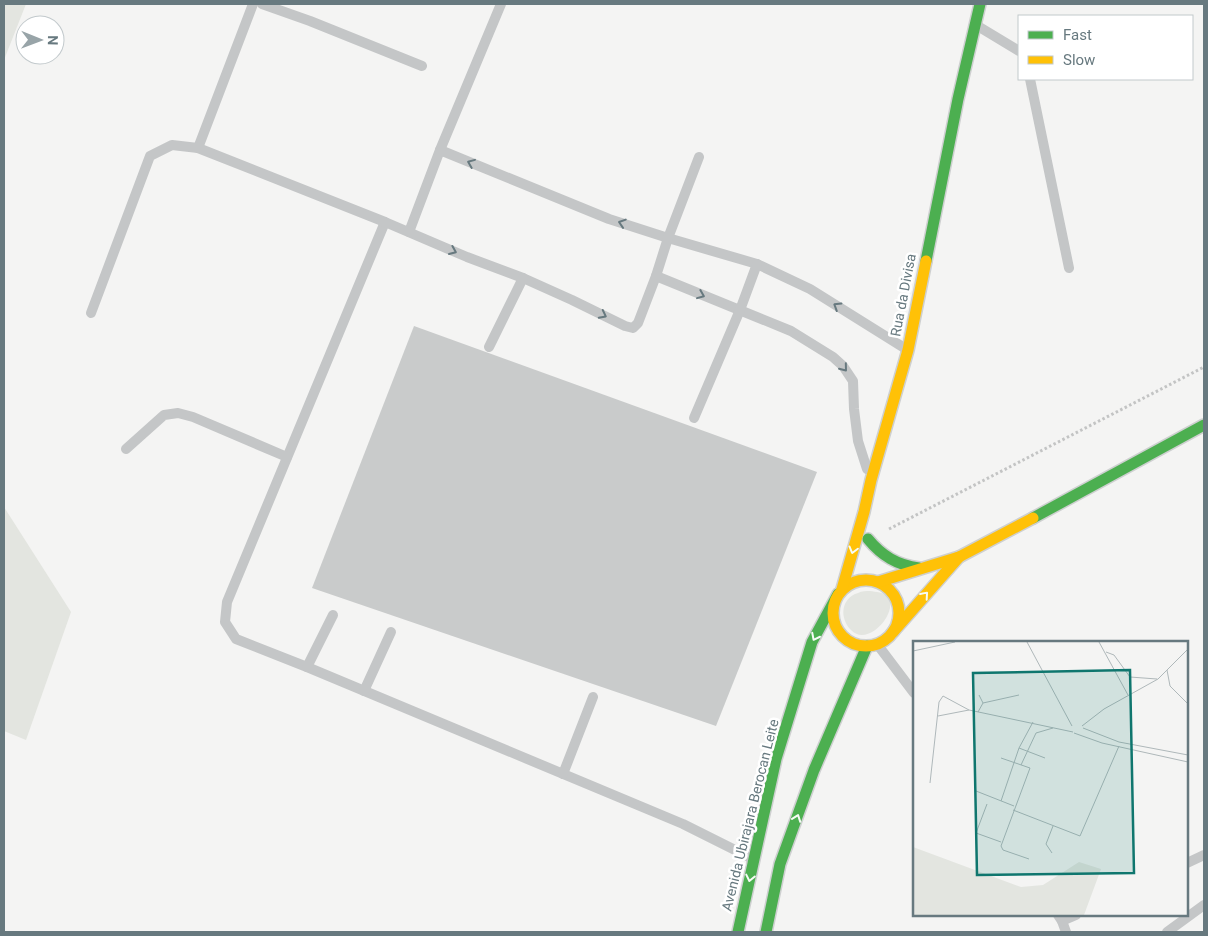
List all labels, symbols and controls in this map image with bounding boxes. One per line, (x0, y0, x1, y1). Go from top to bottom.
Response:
north arrow (15, 15, 65, 65)
legend (1018, 15, 1193, 80)
text: Fast (1063, 26, 1092, 44)
text: N (45, 35, 61, 45)
text: Slow (1063, 51, 1095, 69)
one-way arrow (467, 158, 476, 169)
one-way arrow (618, 219, 626, 229)
one-way arrow (448, 245, 457, 255)
street label: Rua da Divisa (887, 252, 919, 338)
one-way arrow (696, 288, 705, 299)
one-way arrow (833, 302, 842, 312)
one-way arrow (597, 309, 606, 319)
one-way arrow (838, 363, 847, 372)
one-way arrow (848, 546, 859, 555)
one-way arrow (919, 592, 928, 601)
one-way arrow (811, 632, 821, 641)
inset map (913, 641, 1188, 916)
street label: Avenida Ubirajara Berocan Leite (718, 717, 782, 913)
one-way arrow (791, 814, 801, 823)
one-way arrow (745, 873, 755, 882)

